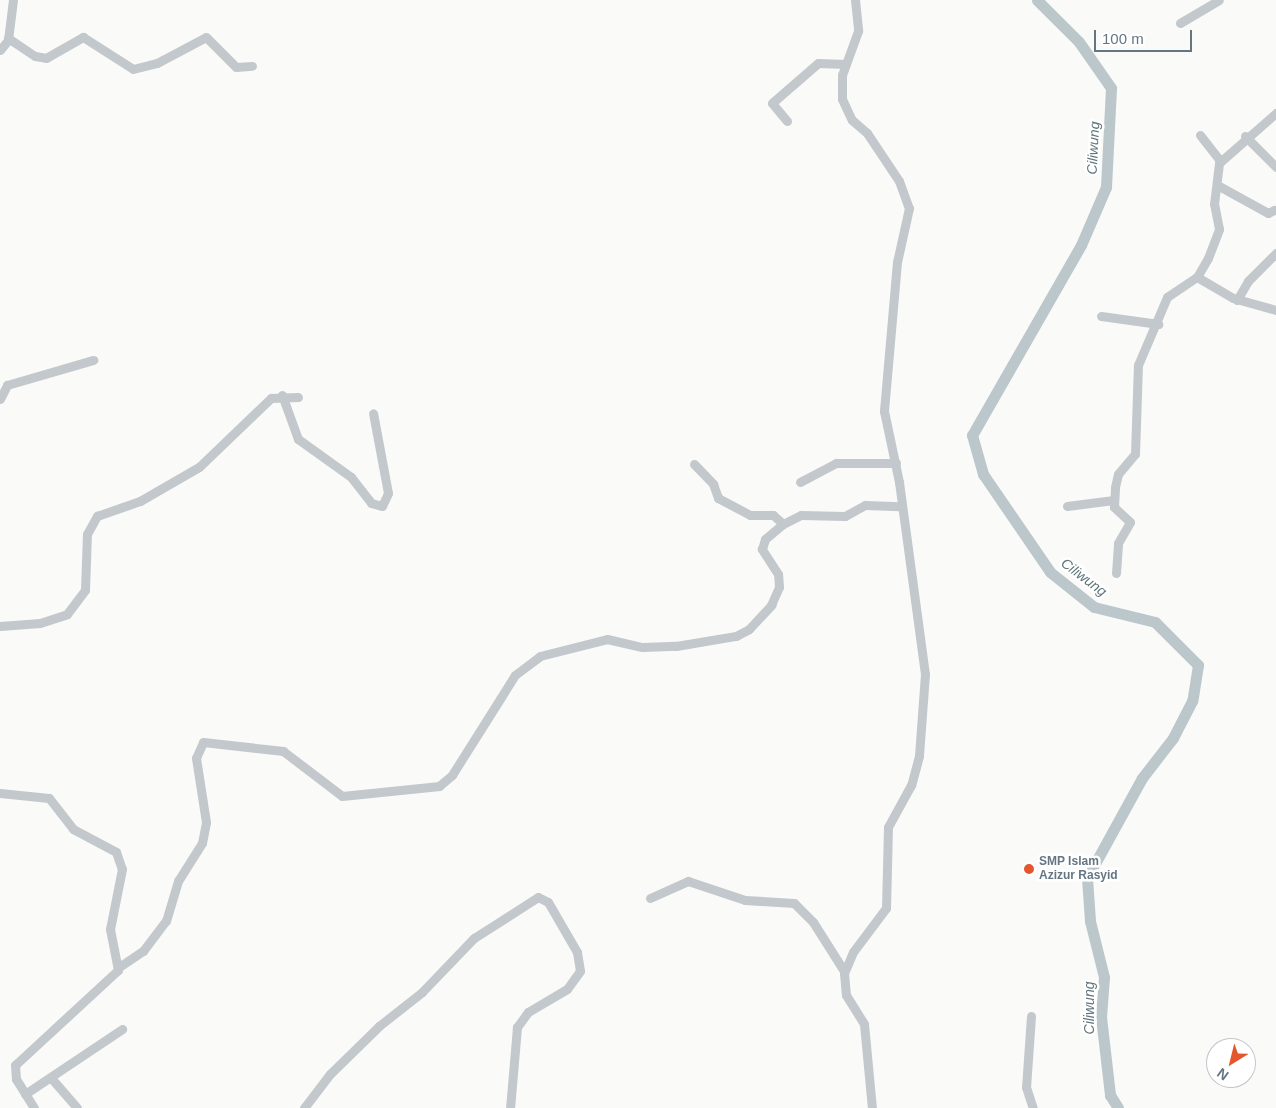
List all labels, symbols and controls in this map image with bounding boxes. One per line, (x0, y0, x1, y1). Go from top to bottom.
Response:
scale bar (1096, 20, 1194, 52)
text: 100 m (1102, 30, 1144, 47)
water label: Ciliwung (1083, 121, 1103, 175)
water label: Ciliwung (1058, 554, 1110, 600)
place label: SMP Islam Azizur Rasyid (1039, 855, 1118, 883)
marker: SMP Islam Azizur Rasyid (1023, 863, 1035, 875)
water label: Ciliwung (1081, 982, 1097, 1034)
north arrow (1206, 1038, 1256, 1088)
text: N (1214, 1065, 1232, 1084)

